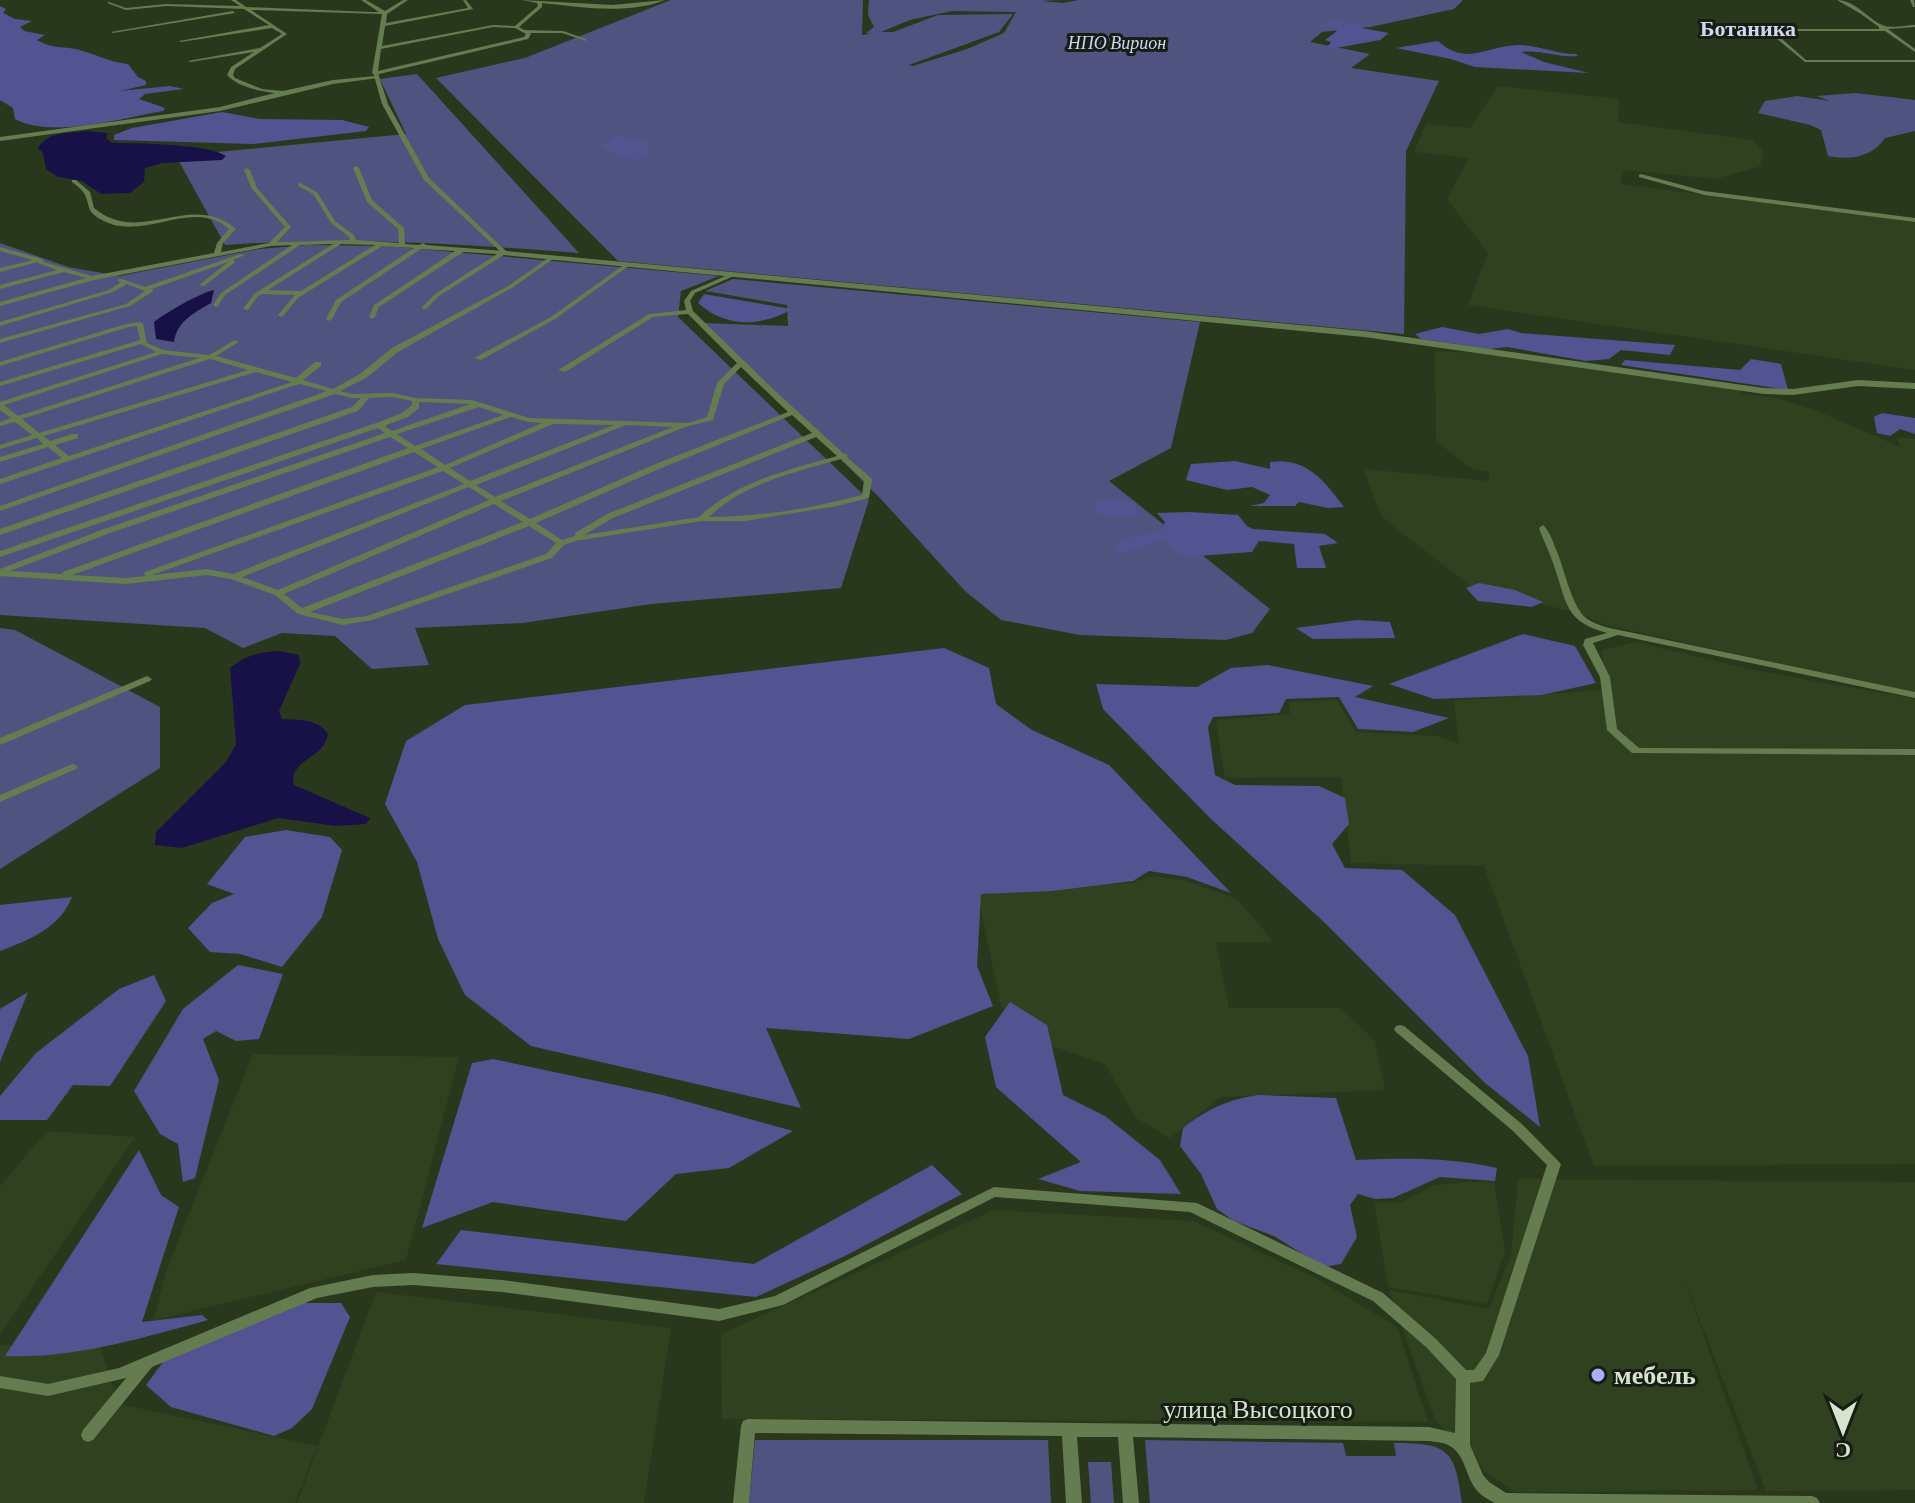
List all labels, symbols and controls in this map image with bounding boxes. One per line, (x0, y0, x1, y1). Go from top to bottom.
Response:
district label: Ботаника (1700, 16, 1796, 41)
park label: НПО Вирион (1067, 33, 1166, 53)
place label: мебель (1614, 1361, 1696, 1390)
marker: мебель (1589, 1366, 1607, 1384)
north arrow (1803, 1391, 1883, 1471)
street label: улица Высоцкого (1163, 1395, 1353, 1424)
text: С (1835, 1438, 1851, 1463)

